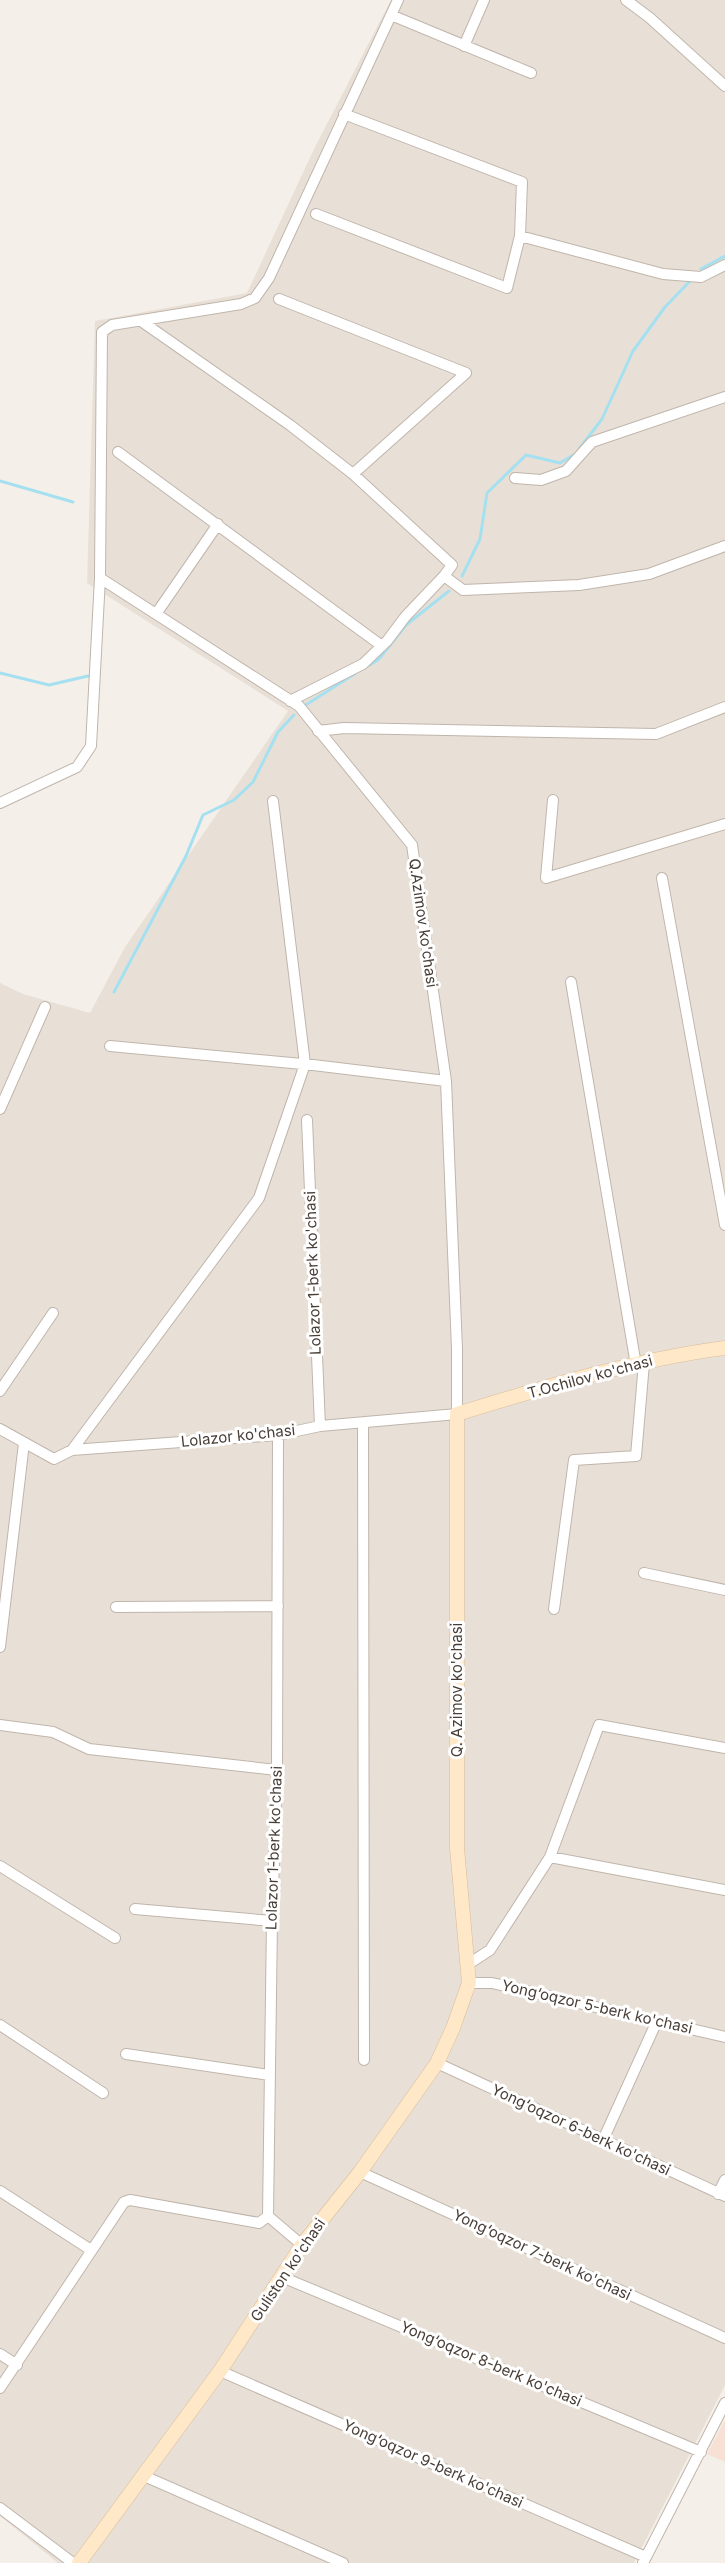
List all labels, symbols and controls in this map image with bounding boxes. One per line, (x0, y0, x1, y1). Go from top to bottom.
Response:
street label: Q.Azimov ko'chasi (405, 857, 442, 989)
street label: Lolazor 1-berk ko'chasi (300, 1191, 325, 1355)
street label: T.Ochilov ko'chasi (525, 1351, 655, 1402)
street label: Lolazor ko'chasi (180, 1420, 296, 1451)
street label: Q. Azimov ko'chasi (447, 1623, 466, 1757)
street label: Lolazor 1-berk ko'chasi (261, 1766, 286, 1930)
street label: Yong‘oqzor 5-berk ko'chasi (500, 1975, 694, 2038)
street label: Yong‘oqzor 6-berk ko'chasi (489, 2080, 674, 2179)
street label: Yong‘oqzor 7-berk ko'chasi (450, 2205, 634, 2304)
street label: Guliston ko'chasi (246, 2214, 329, 2325)
street label: Yong‘oqzor 8-berk ko'chasi (398, 2317, 585, 2410)
street label: Yong‘oqzor 9-berk ko'chasi (340, 2415, 526, 2512)

